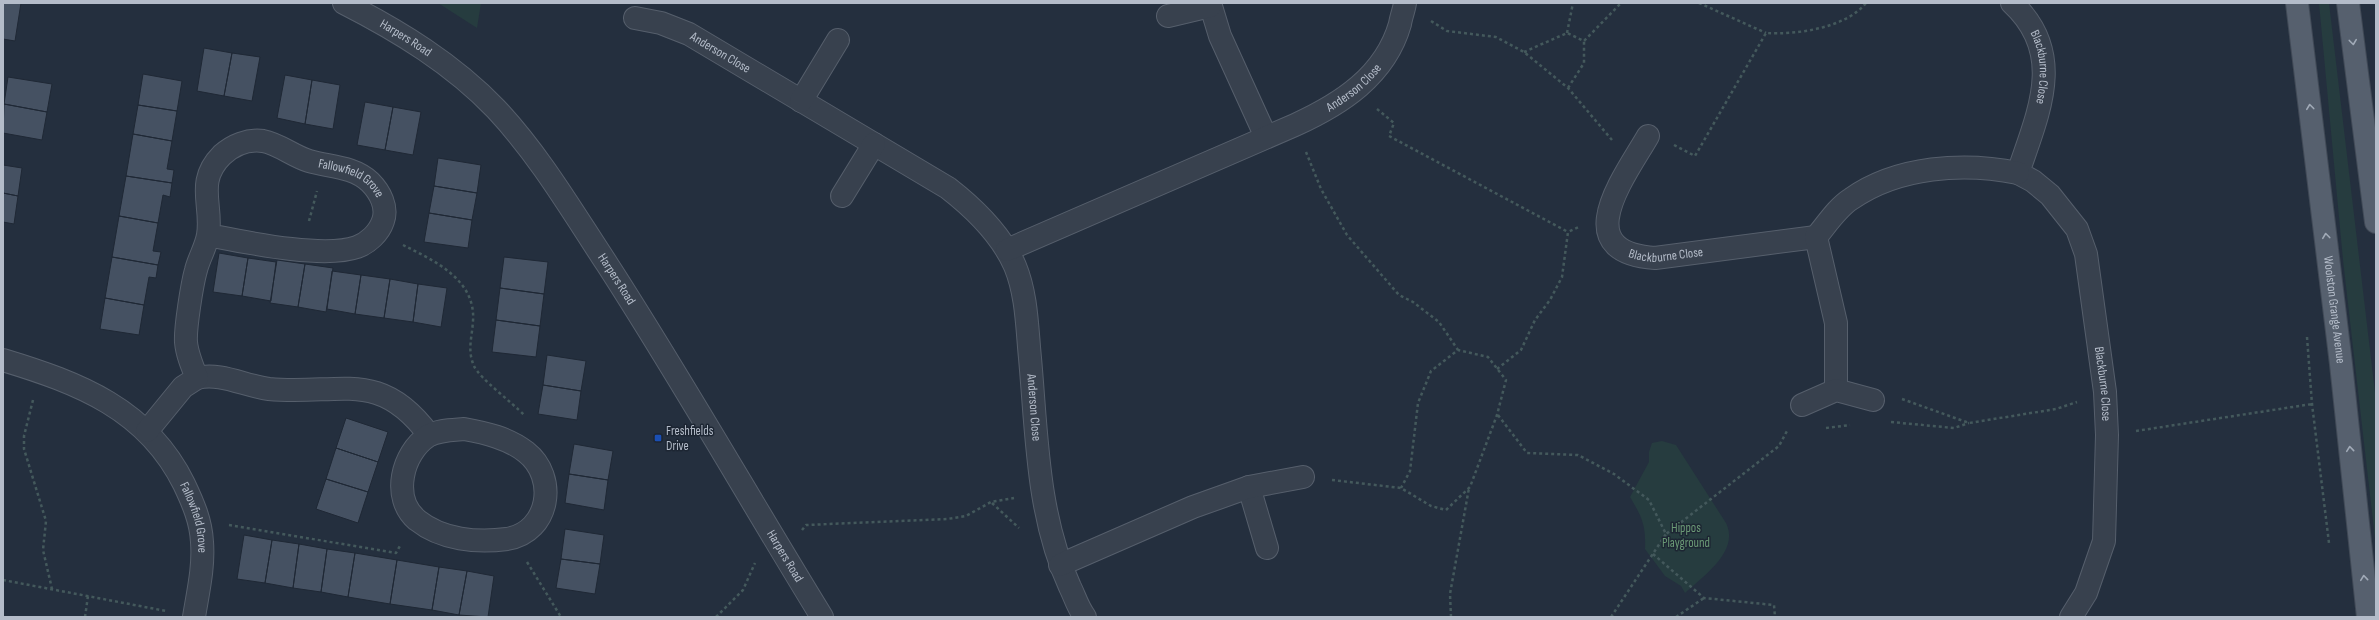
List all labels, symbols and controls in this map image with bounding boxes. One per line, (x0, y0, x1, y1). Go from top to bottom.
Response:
street label: Harpers Road (377, 16, 435, 60)
street label: Blackburne Close (2027, 27, 2052, 106)
street label: Anderson Close (686, 28, 753, 77)
one-way arrow (2348, 39, 2357, 45)
street label: Anderson Close (1322, 61, 1385, 116)
one-way arrow (2306, 104, 2315, 110)
street label: Fallowfield Grove (317, 156, 388, 200)
one-way arrow (2321, 233, 2330, 239)
street label: Blackburne Close (1626, 244, 1704, 266)
street label: Harpers Road (594, 250, 639, 308)
street label: Woolston Grange Avenue (2320, 255, 2349, 364)
street label: Blackburne Close (2091, 346, 2114, 422)
street label: Anderson Close (1023, 372, 1045, 442)
place label: Freshfields Drive (666, 423, 714, 454)
marker: Freshfields Drive (653, 433, 663, 443)
one-way arrow (2346, 446, 2355, 452)
street label: Fallowfield Grove (176, 479, 210, 553)
park label: Hippos Playground (1662, 520, 1710, 551)
street label: Harpers Road (763, 527, 807, 585)
one-way arrow (2360, 575, 2369, 581)

